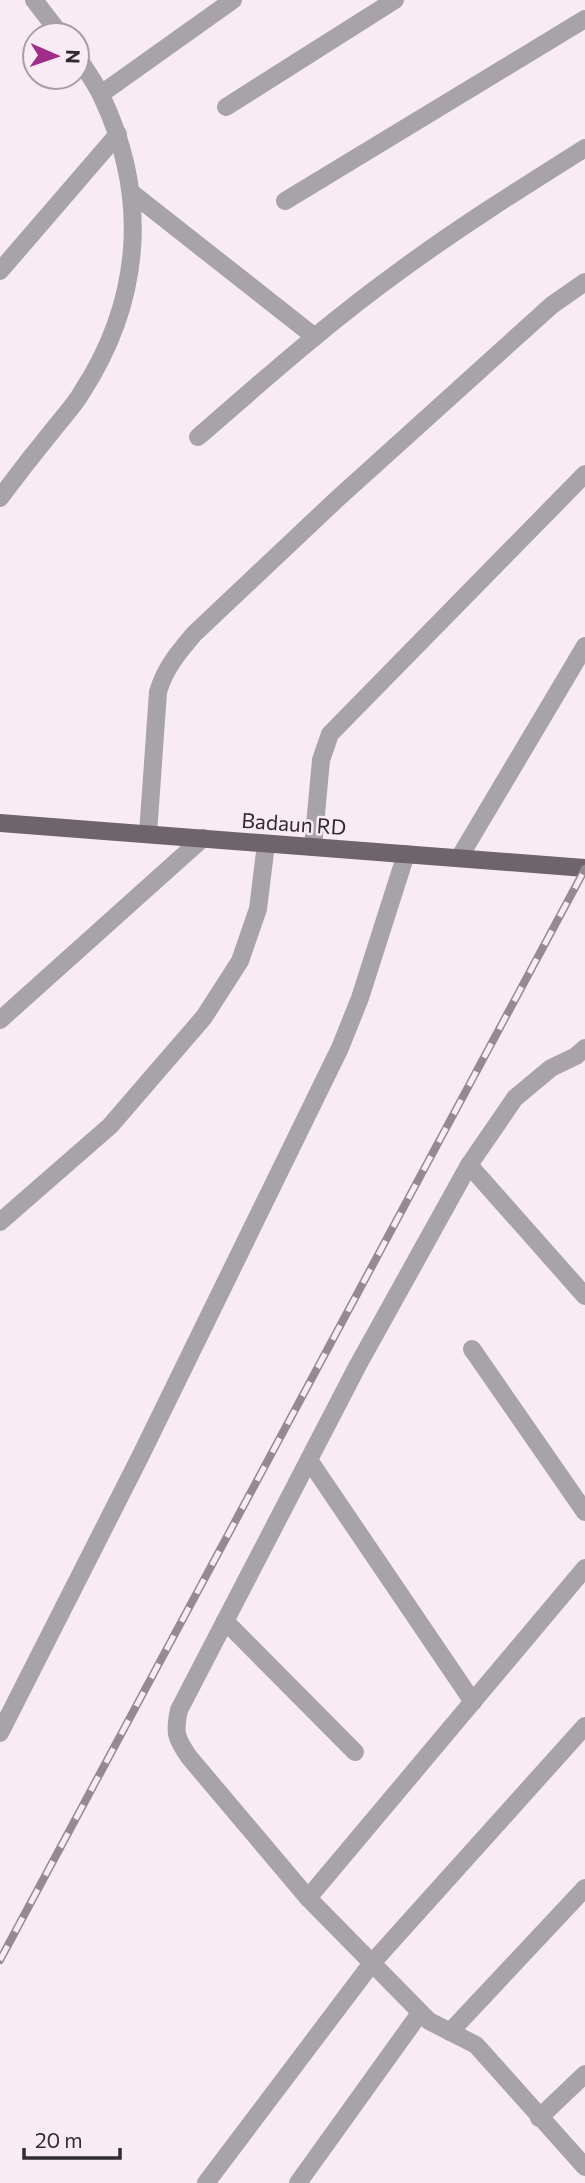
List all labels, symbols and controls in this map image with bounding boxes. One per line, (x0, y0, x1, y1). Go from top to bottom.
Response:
north arrow (21, 21, 91, 91)
text: N (62, 49, 85, 64)
street label: Badaun RD (241, 807, 347, 839)
scale bar (24, 2116, 121, 2160)
text: 20 m (35, 2127, 83, 2152)

